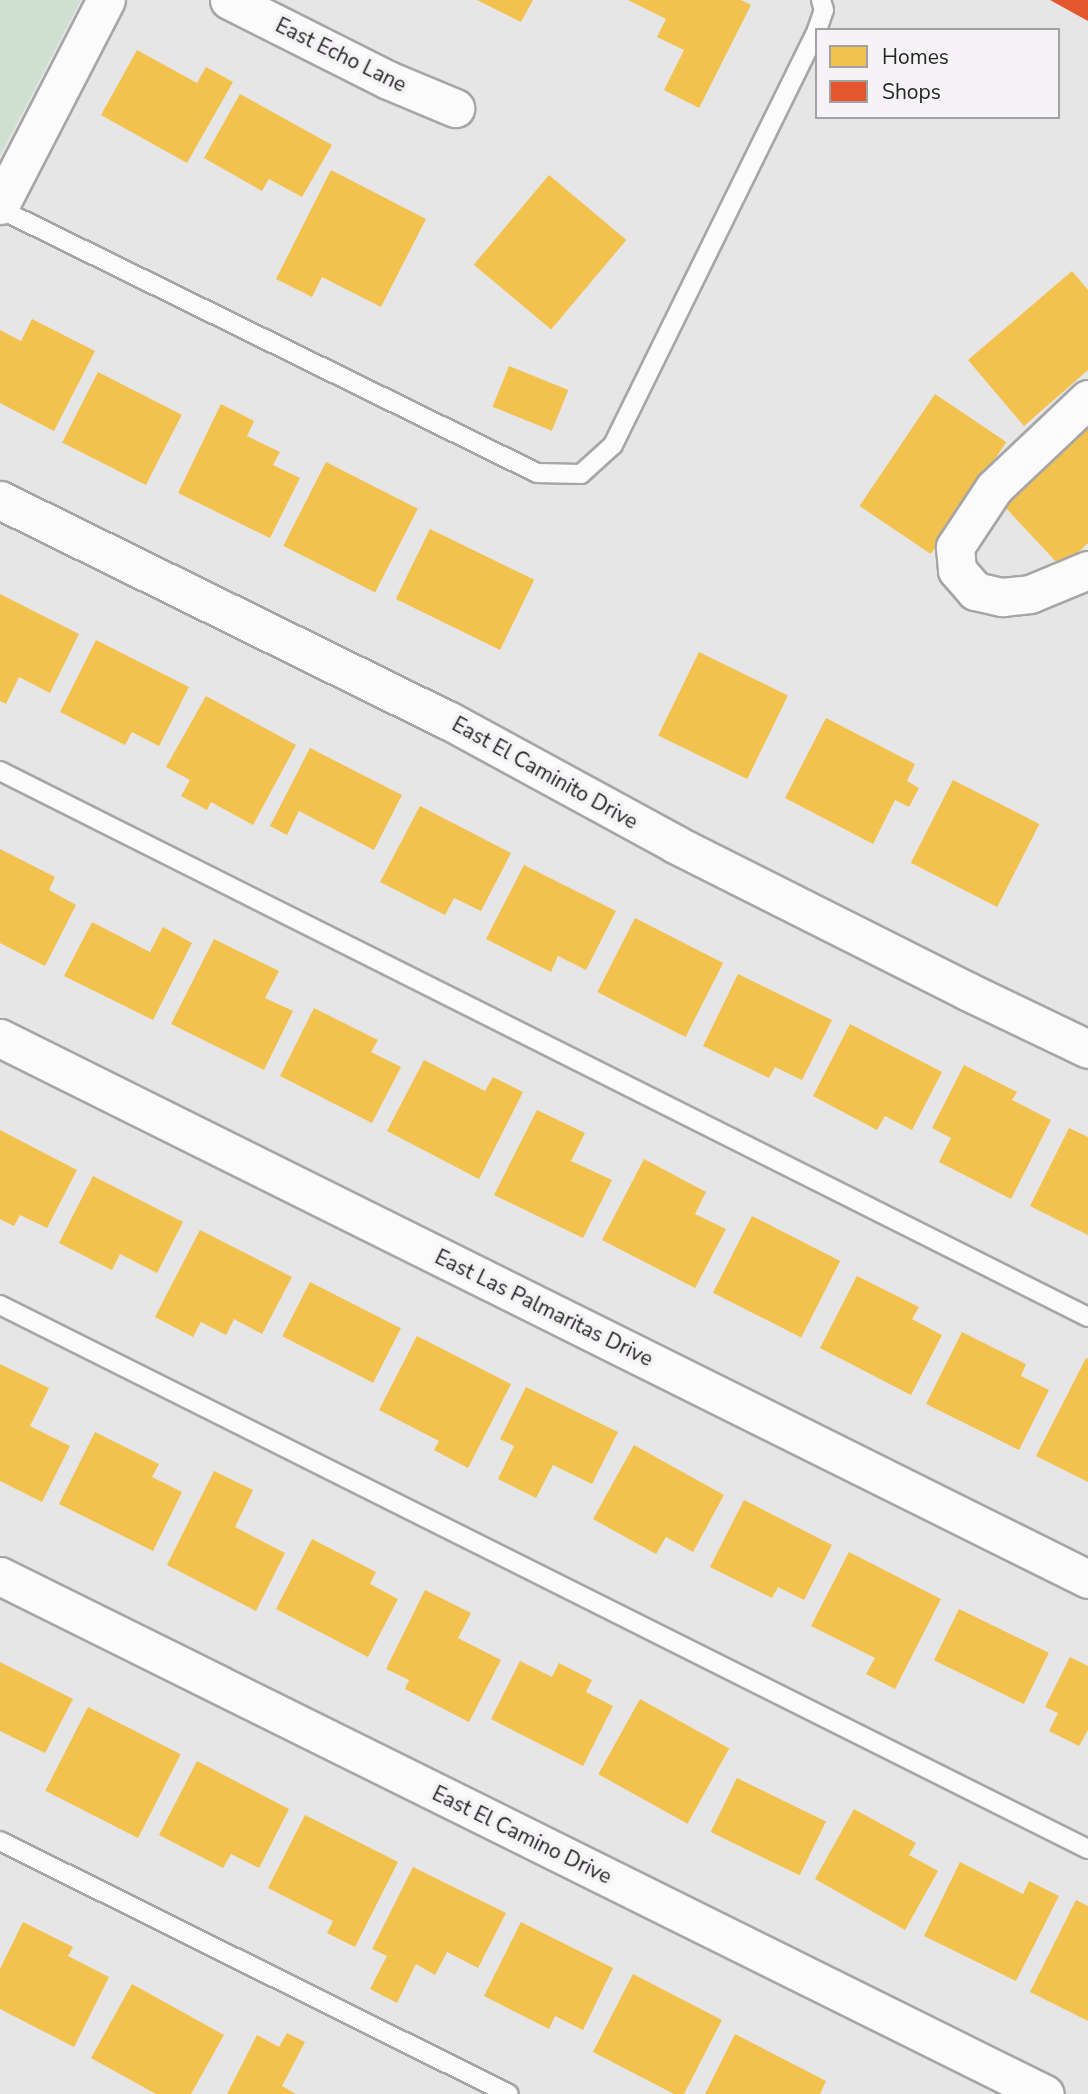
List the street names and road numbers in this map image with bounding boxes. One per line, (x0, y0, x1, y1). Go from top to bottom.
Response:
street label: East Echo Lane (271, 12, 411, 98)
street label: East El Caminito Drive (448, 711, 642, 835)
street label: East Las Palmaritas Drive (431, 1244, 657, 1372)
street label: East El Camino Drive (428, 1781, 616, 1889)

